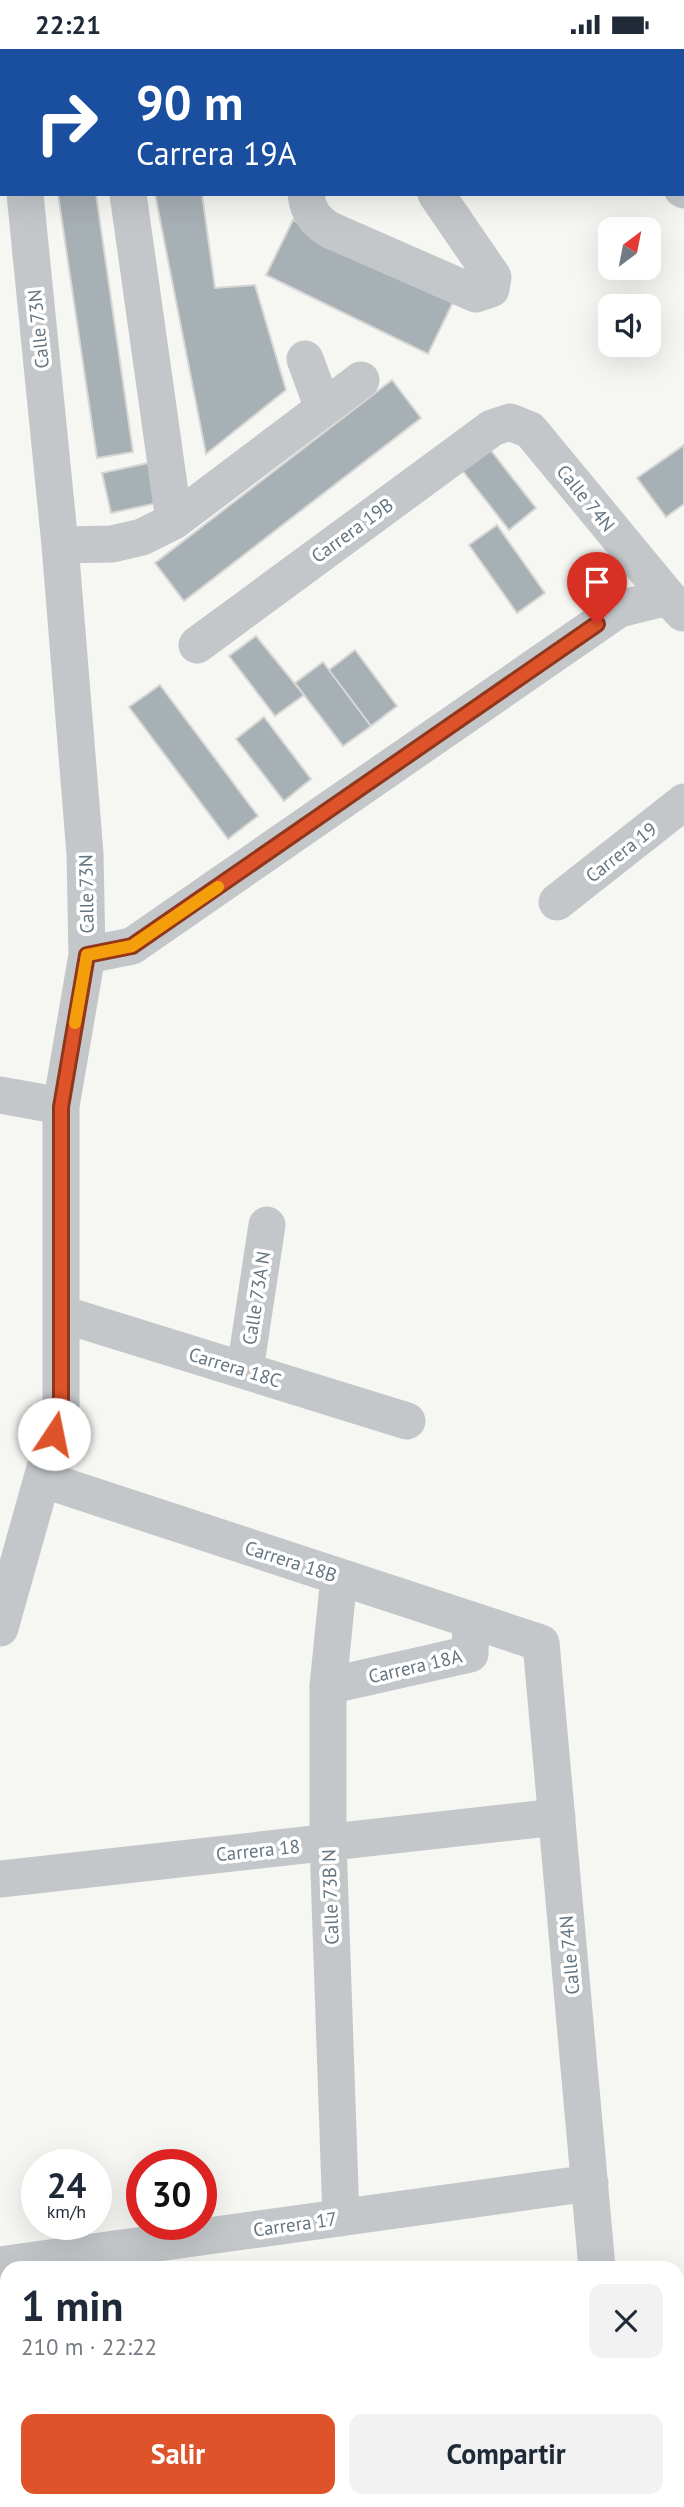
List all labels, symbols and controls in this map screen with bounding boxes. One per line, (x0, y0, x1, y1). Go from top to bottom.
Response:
text: 22:21 (35, 8, 101, 41)
text: 90 m (136, 70, 243, 134)
icon: right (21, 77, 112, 168)
text: Carrera 19A (136, 132, 297, 174)
north arrow (598, 217, 662, 280)
map controls (598, 217, 661, 357)
street label: Calle 73N (22, 288, 54, 370)
button: sound (598, 294, 661, 357)
street label: Calle 74N (552, 460, 620, 536)
street label: Carrera 19B (306, 492, 398, 568)
pin (567, 552, 627, 624)
icon: arrive (578, 563, 616, 601)
street label: Carrera 19 (580, 817, 662, 887)
street label: Calle 73N (73, 854, 99, 934)
street label: Calle 73A N (237, 1249, 275, 1347)
street label: Carrera 18C (186, 1342, 284, 1392)
position arrow (17, 1397, 91, 1471)
street label: Carrera 18B (242, 1535, 340, 1587)
street label: Carrera 18A (366, 1644, 464, 1688)
street label: Carrera 18 (215, 1834, 301, 1866)
street label: Calle 73B N (316, 1849, 344, 1945)
street label: Calle 74N (554, 1914, 584, 1996)
speed limit sign: 30 (126, 2149, 217, 2240)
text: 24 (47, 2162, 86, 2208)
text: km/h (47, 2200, 86, 2223)
street label: Carrera 17 (252, 2206, 338, 2242)
text: 1 min (21, 2278, 123, 2333)
button: close (589, 2284, 663, 2358)
text: 210 m · 22:22 (21, 2332, 157, 2361)
button: Salir (21, 2414, 335, 2494)
button: Compartir (349, 2414, 663, 2494)

